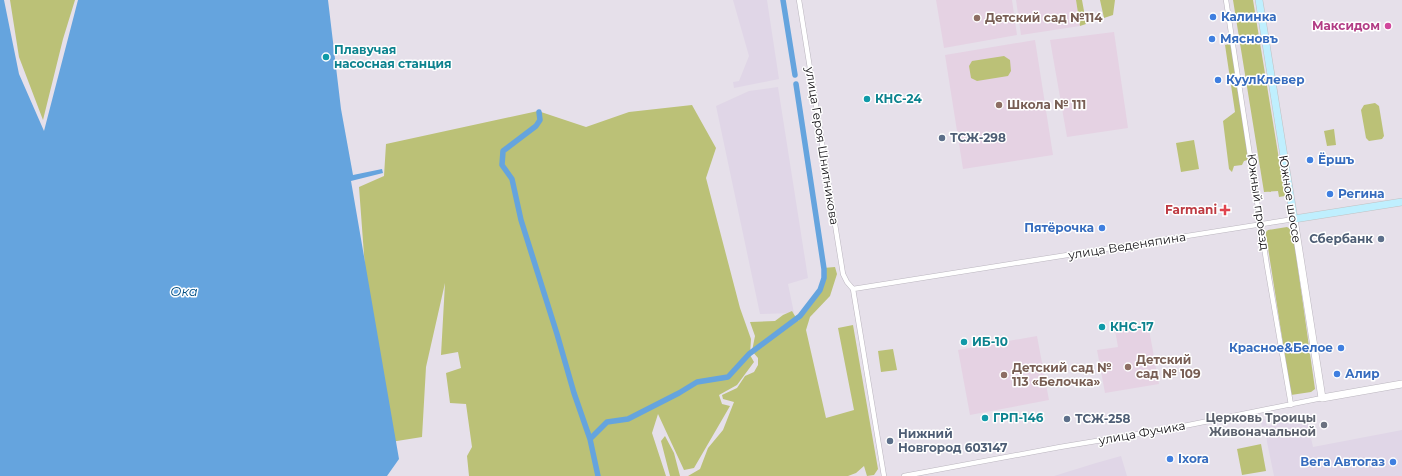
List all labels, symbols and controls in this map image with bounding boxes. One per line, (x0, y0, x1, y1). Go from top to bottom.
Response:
place label: Калинка (1221, 9, 1277, 24)
place label: Детский сад №114 (985, 10, 1103, 25)
marker: Калинка (1208, 12, 1218, 22)
marker: Детский сад №114 (972, 13, 982, 23)
place label: Максидом (1312, 18, 1380, 33)
marker: Максидом (1383, 21, 1393, 31)
place label: Мясновъ (1220, 31, 1278, 46)
marker: Мясновъ (1207, 34, 1217, 44)
place label: Плавучая насосная станция (334, 42, 452, 71)
marker: Плавучая насосная станция (321, 52, 331, 62)
street label: улица Героя Шнитникова (802, 65, 842, 226)
place label: КуулКлевер (1226, 72, 1305, 87)
marker: КуулКлевер (1213, 75, 1223, 85)
place label: КНС-24 (875, 91, 922, 106)
marker: КНС-24 (862, 94, 872, 104)
place label: Школа № 111 (1007, 97, 1086, 112)
marker: Школа № 111 (994, 100, 1004, 110)
place label: ТСЖ-298 (950, 130, 1006, 145)
marker: ТСЖ-298 (937, 133, 947, 143)
place label: Ёршъ (1318, 152, 1354, 167)
street label: Южный проезд (1244, 153, 1273, 251)
street label: Южное шоссе (1276, 154, 1305, 244)
marker: Ёршъ (1305, 155, 1315, 165)
place label: Регина (1338, 186, 1385, 201)
marker: Регина (1325, 189, 1335, 199)
place label: Farmani (1165, 202, 1217, 217)
marker: Farmani (1220, 205, 1230, 215)
place label: Пятёрочка (1024, 220, 1094, 235)
marker: Пятёрочка (1097, 223, 1107, 233)
street label: улица Веденяпина (1066, 229, 1187, 262)
place label: Сбербанк (1309, 231, 1373, 246)
marker: Сбербанк (1376, 234, 1386, 244)
water label: Ока (170, 283, 198, 299)
place label: КНС-17 (1110, 319, 1154, 334)
marker: КНС-17 (1097, 322, 1107, 332)
place label: ИБ-10 (972, 334, 1008, 349)
marker: ИБ-10 (959, 337, 969, 347)
place label: Красное&Белое (1229, 340, 1333, 355)
marker: Красное&Белое (1336, 343, 1346, 353)
place label: Детский сад № 109 (1136, 352, 1201, 381)
place label: Детский сад № 113 «Белочка» (1012, 360, 1112, 389)
marker: Детский сад № 109 (1123, 362, 1133, 372)
place label: Алир (1345, 366, 1379, 381)
marker: Алир (1332, 369, 1342, 379)
marker: Детский сад № 113 «Белочка» (999, 370, 1009, 380)
place label: ГРП-146 (993, 410, 1044, 425)
place label: Церковь Троицы Живоначальной (1205, 410, 1316, 439)
place label: ТСЖ-258 (1075, 411, 1130, 426)
marker: ГРП-146 (980, 413, 990, 423)
marker: ТСЖ-258 (1062, 414, 1072, 424)
street label: улица Фучика (1096, 418, 1186, 448)
marker: Церковь Троицы Живоначальной (1319, 420, 1329, 430)
place label: Нижний Новгород 603147 (898, 426, 1008, 455)
marker: Нижний Новгород 603147 (885, 436, 895, 446)
place label: Ixora (1178, 451, 1209, 466)
marker: Ixora (1165, 454, 1175, 464)
place label: Вега Автогаз (1300, 454, 1385, 469)
marker: Вега Автогаз (1388, 457, 1398, 467)

